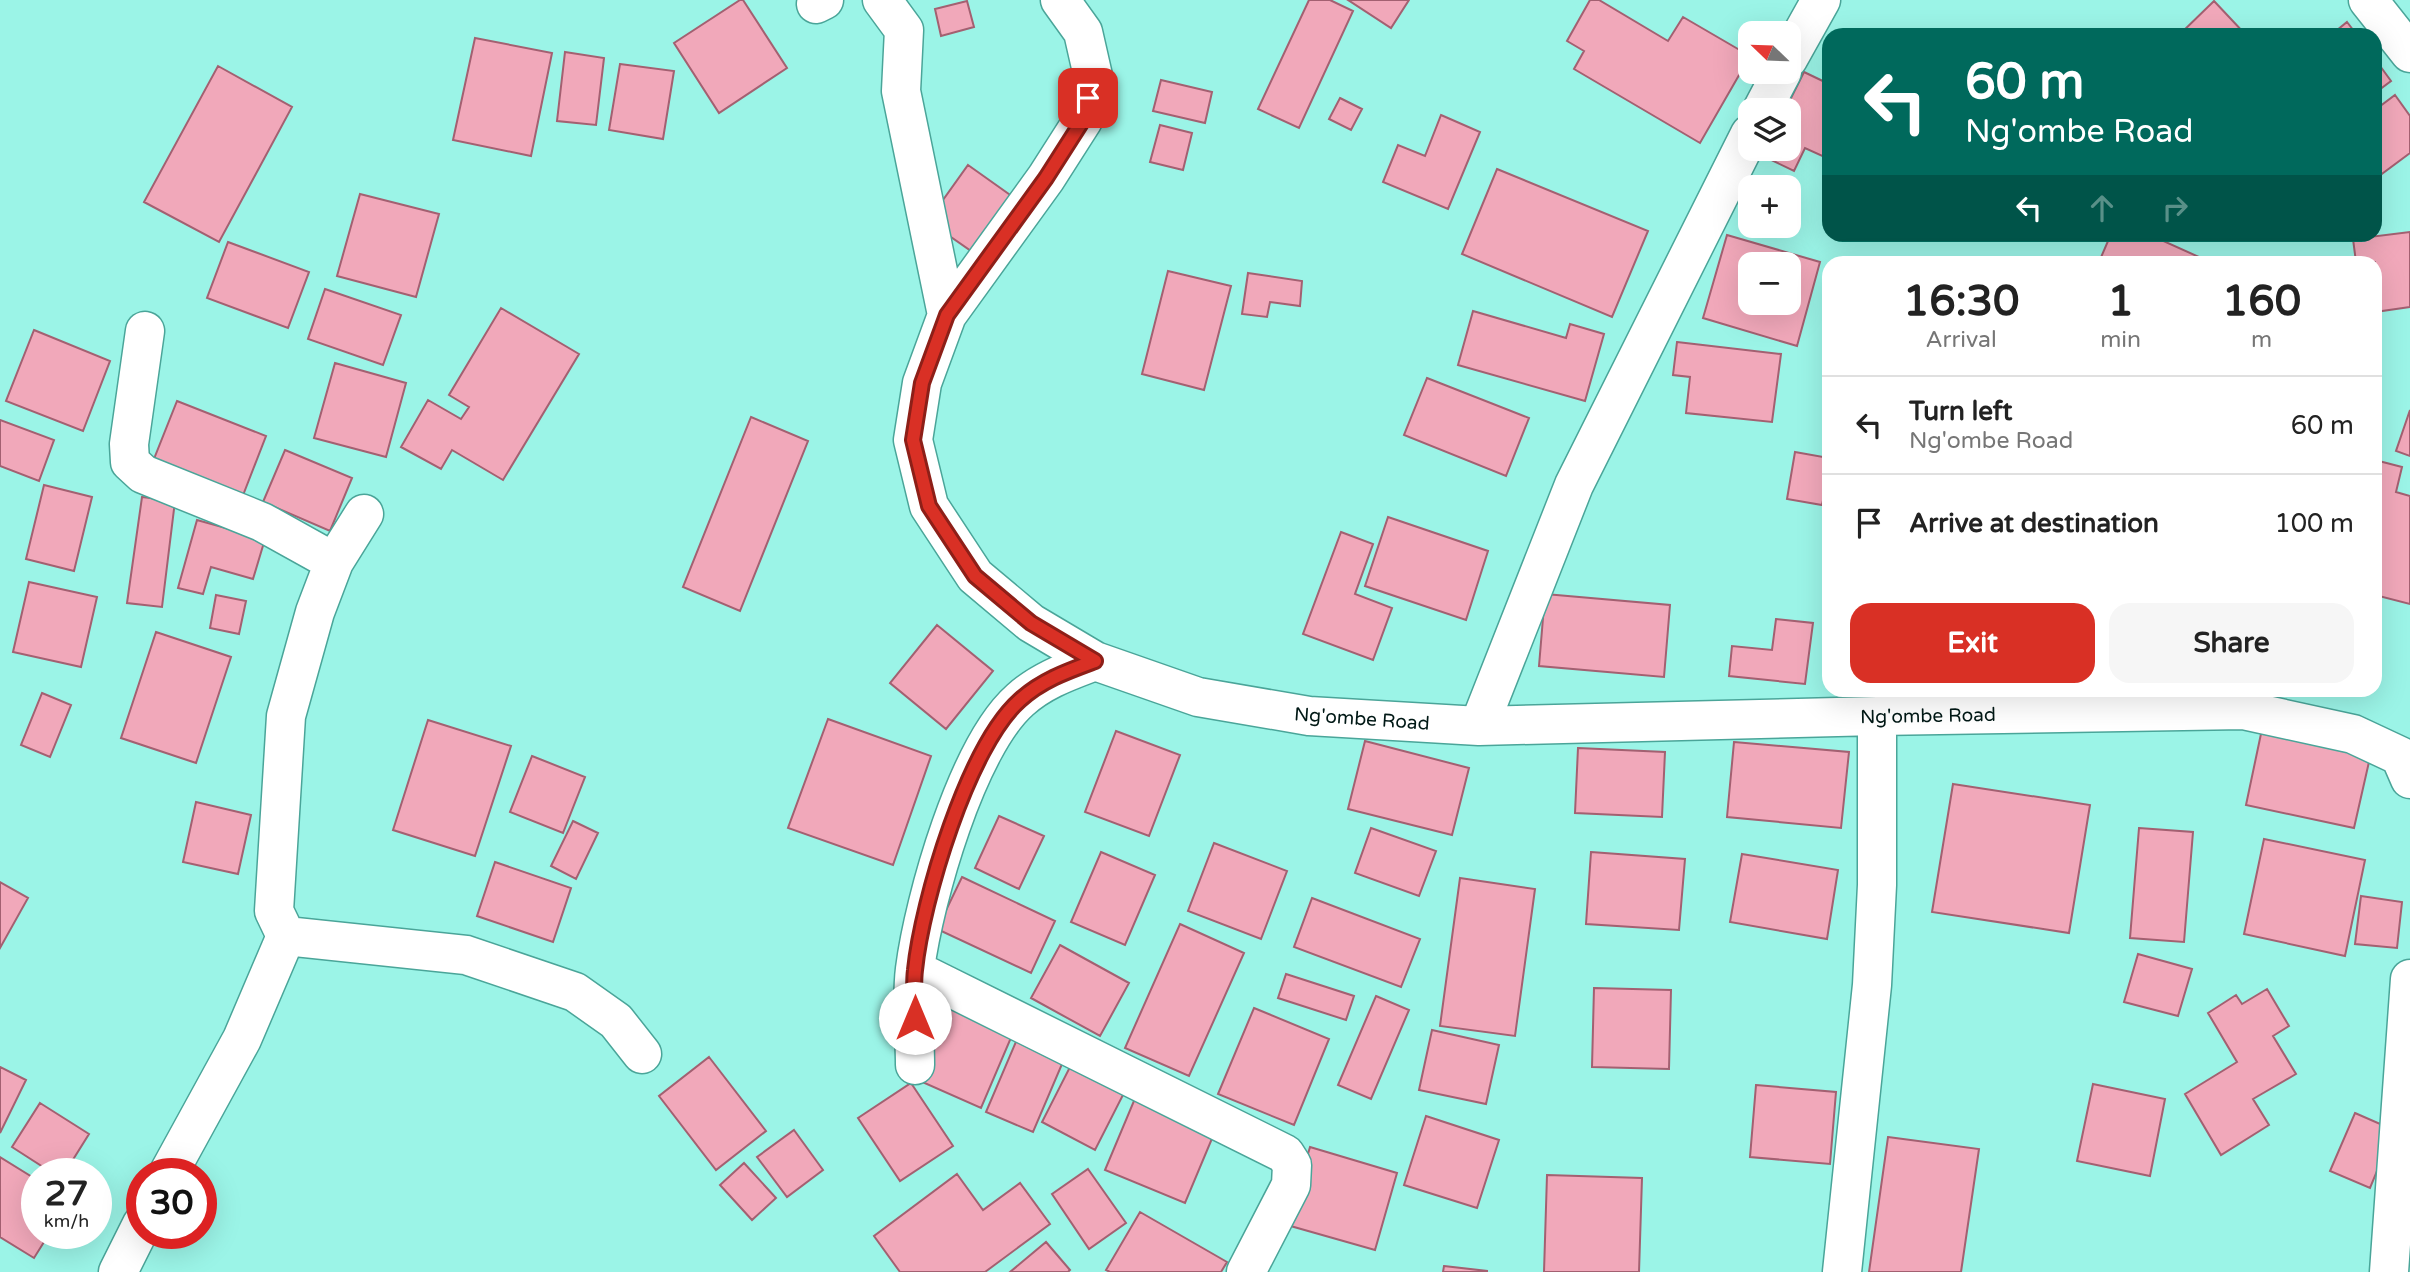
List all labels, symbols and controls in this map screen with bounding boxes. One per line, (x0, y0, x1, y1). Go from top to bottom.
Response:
north arrow (1738, 21, 1801, 84)
map controls (1738, 21, 1801, 315)
text: 60 m (1965, 53, 2084, 112)
icon: left (1850, 56, 1941, 147)
pin (1058, 68, 1118, 128)
icon: arrive (1069, 79, 1107, 117)
button: layers (1738, 98, 1801, 161)
text: Ng'ombe Road (1965, 113, 2193, 151)
button: + (1738, 175, 1801, 238)
icon: left (2010, 189, 2048, 227)
icon: ahead (2083, 189, 2121, 227)
icon: right (2156, 189, 2194, 227)
button: − (1738, 252, 1801, 315)
text: 16:30 (1903, 276, 2019, 327)
text: 1 (2107, 276, 2134, 327)
text: 160 (2222, 276, 2301, 327)
text: Arrival (1926, 326, 1997, 354)
text: min (2100, 326, 2141, 354)
text: m (2251, 326, 2272, 354)
text: Turn left (1909, 396, 2012, 427)
icon: left (1850, 406, 1888, 444)
text: 60 m (2291, 410, 2354, 441)
text: Ng'ombe Road (1909, 427, 2073, 455)
icon: arrive (1850, 504, 1888, 542)
text: Arrive at destination (1909, 508, 2159, 539)
text: 100 m (2274, 508, 2354, 539)
button: Exit (1850, 603, 2095, 683)
button: Share (2109, 603, 2354, 683)
street label: Ng'ombe Road (1294, 703, 1430, 735)
street label: Ng'ombe Road (1860, 704, 1996, 728)
position arrow (878, 981, 952, 1055)
speed limit sign: 30 (126, 1158, 217, 1249)
text: 27 (45, 1173, 88, 1215)
text: km/h (44, 1210, 89, 1232)

